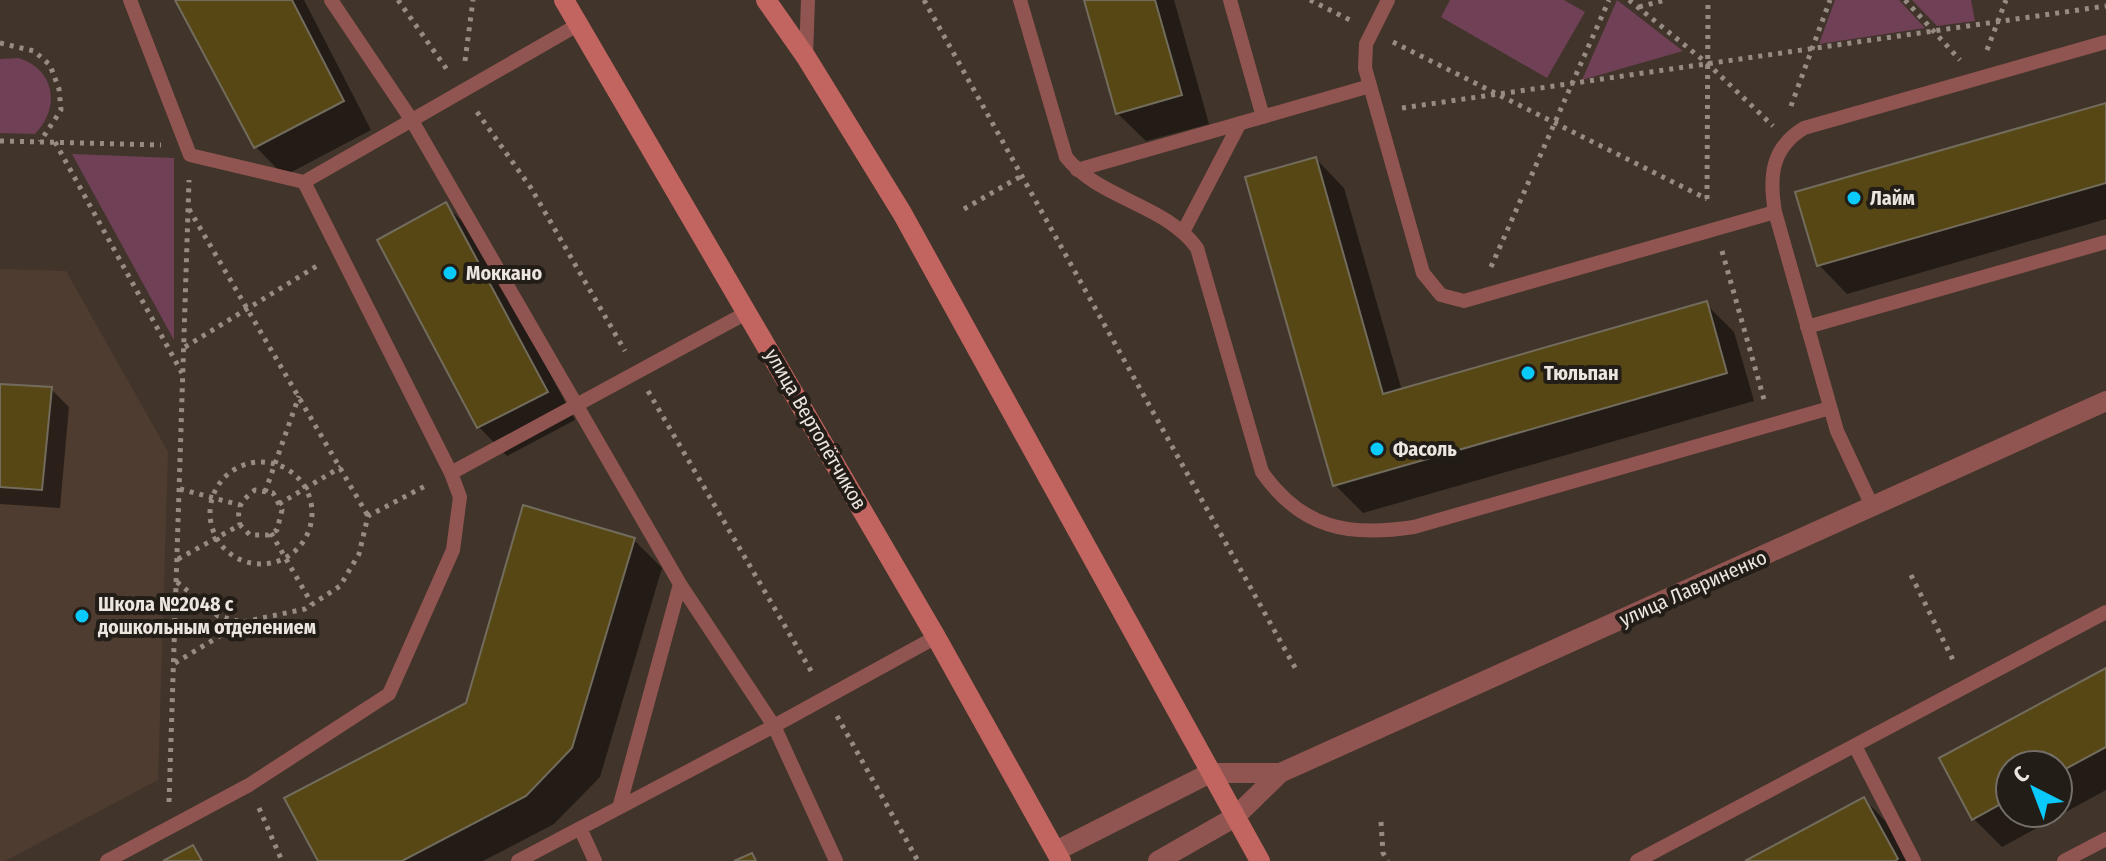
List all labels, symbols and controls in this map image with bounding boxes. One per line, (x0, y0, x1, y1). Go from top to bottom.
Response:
place label: Лайм (1870, 186, 1915, 210)
marker: Лайм (1845, 189, 1863, 207)
place label: Моккано (466, 261, 542, 285)
marker: Моккано (441, 264, 459, 282)
street label: улица Вертолётчиков (760, 344, 872, 514)
place label: Тюльпан (1544, 361, 1619, 385)
marker: Тюльпан (1519, 364, 1537, 382)
place label: Фасоль (1393, 437, 1457, 461)
marker: Фасоль (1368, 440, 1386, 458)
street label: улица Лавриненко (1616, 545, 1770, 631)
place label: Школа №2048 с дошкольным отделением (97, 592, 316, 639)
marker: Школа №2048 с дошкольным отделением (73, 607, 91, 625)
north arrow (1994, 749, 2074, 829)
text: С (2008, 760, 2035, 788)

